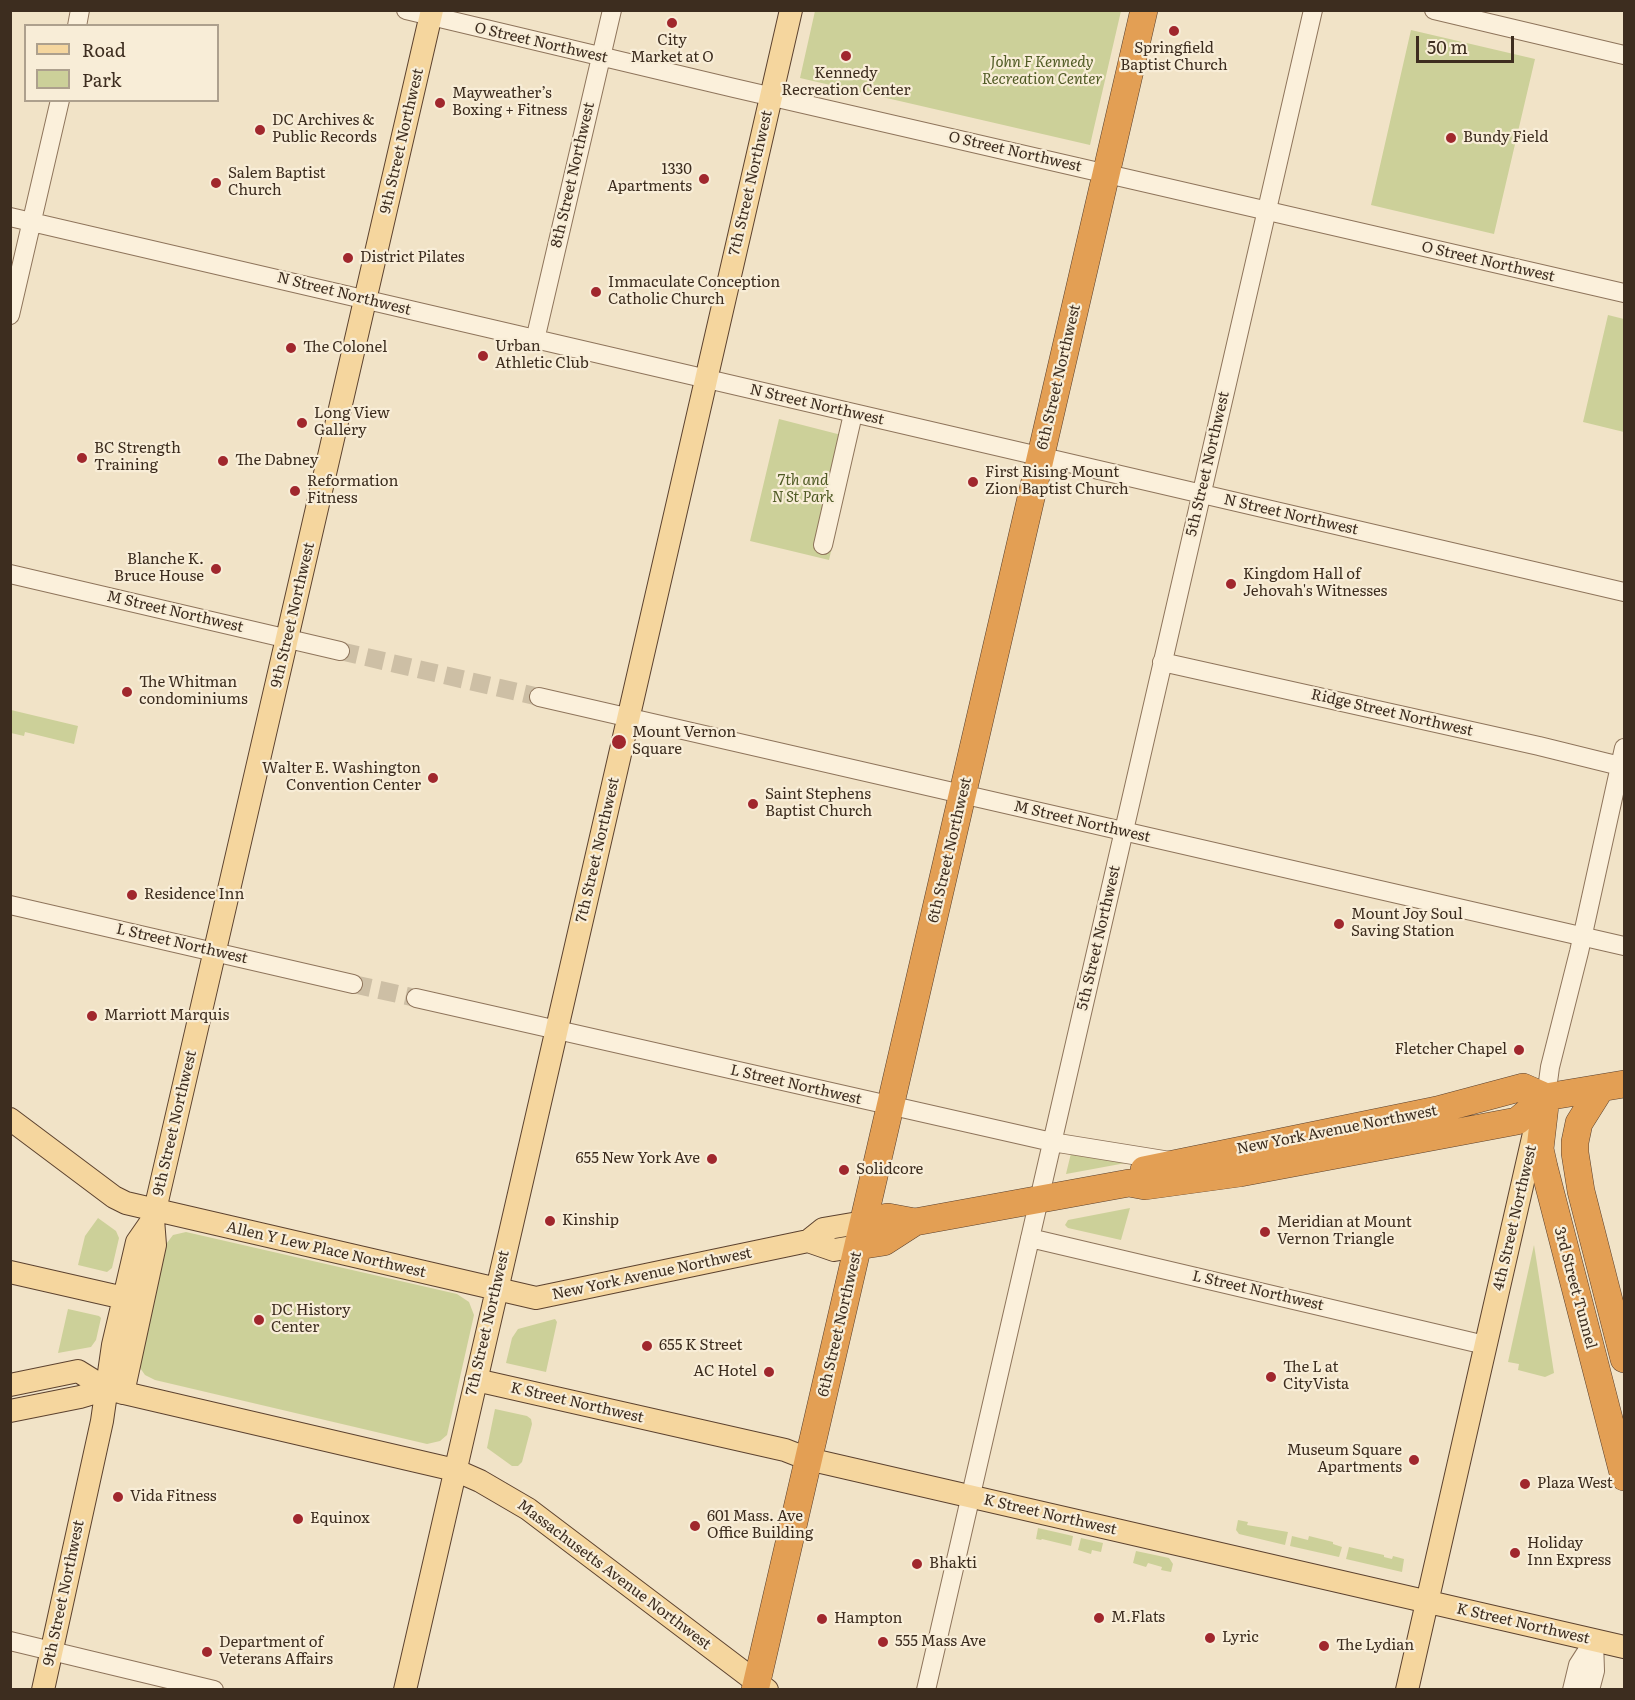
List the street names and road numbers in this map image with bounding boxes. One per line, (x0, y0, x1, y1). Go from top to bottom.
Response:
street label: O Street Northwest (473, 19, 609, 67)
street label: 9th Street Northwest (377, 67, 427, 215)
street label: 8th Street Northwest (547, 100, 599, 250)
street label: 7th Street Northwest (726, 109, 776, 257)
street label: O Street Northwest (947, 128, 1083, 176)
street label: O Street Northwest (1420, 238, 1556, 286)
street label: N Street Northwest (275, 269, 413, 319)
street label: 6th Street Northwest (1033, 302, 1085, 452)
street label: N Street Northwest (748, 381, 886, 429)
street label: 5th Street Northwest (1183, 390, 1233, 538)
street label: N Street Northwest (1222, 491, 1360, 539)
street label: 9th Street Northwest (268, 541, 318, 689)
street label: M Street Northwest (105, 588, 245, 636)
street label: Ridge Street Northwest (1309, 686, 1475, 740)
street label: 6th Street Northwest (924, 775, 976, 925)
street label: 7th Street Northwest (573, 776, 623, 924)
street label: M Street Northwest (1012, 798, 1152, 846)
street label: 5th Street Northwest (1074, 864, 1124, 1012)
street label: L Street Northwest (115, 920, 249, 968)
street label: 9th Street Northwest (150, 1049, 200, 1197)
street label: L Street Northwest (729, 1061, 863, 1109)
street label: New York Avenue Northwest (1235, 1102, 1439, 1158)
street label: 4th Street Northwest (1489, 1143, 1541, 1293)
street label: Allen Y Lew Place Northwest (224, 1218, 428, 1282)
street label: 3rd Street Tunnel (1550, 1225, 1600, 1351)
street label: New York Avenue Northwest (550, 1244, 754, 1304)
street label: 7th Street Northwest (463, 1249, 513, 1397)
street label: 6th Street Northwest (814, 1249, 866, 1399)
street label: L Street Northwest (1191, 1267, 1325, 1315)
street label: K Street Northwest (509, 1379, 645, 1427)
street label: K Street Northwest (982, 1491, 1118, 1539)
street label: Massachusetts Avenue Northwest (513, 1496, 715, 1654)
street label: 9th Street Northwest (40, 1518, 88, 1668)
street label: K Street Northwest (1455, 1600, 1591, 1648)

